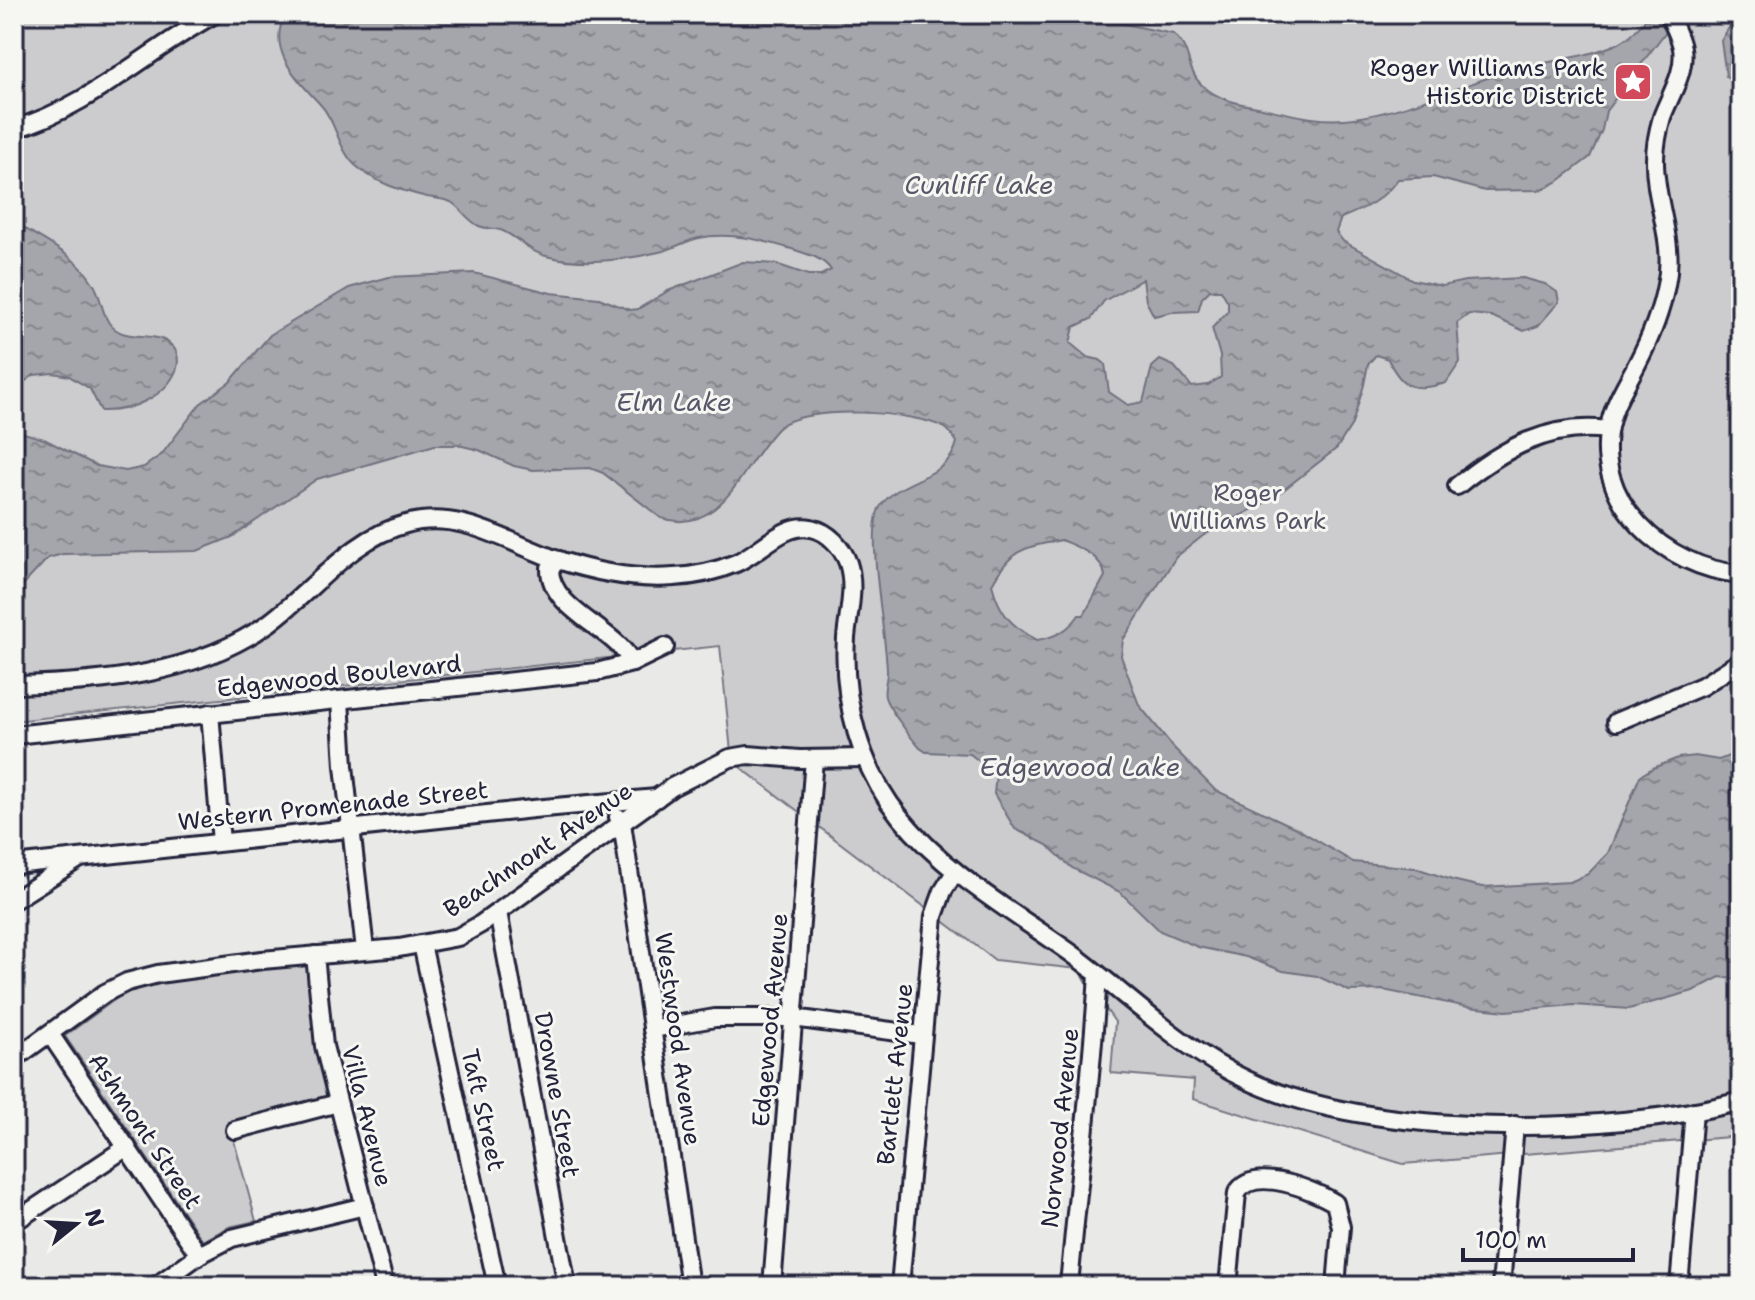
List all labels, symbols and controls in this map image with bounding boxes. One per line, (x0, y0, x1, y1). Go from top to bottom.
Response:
place label: Roger Williams Park Historic District (1370, 52, 1605, 112)
place icon: Roger Williams Park Historic District (1612, 61, 1654, 103)
water label: Cunliff Lake (904, 167, 1054, 202)
water label: Elm Lake (616, 384, 732, 419)
park label: Roger Williams Park (1169, 477, 1327, 537)
street label: Edgewood Boulevard (215, 647, 463, 705)
water label: Edgewood Lake (980, 749, 1180, 784)
street label: Western Promenade Street (176, 774, 490, 838)
street label: Beachmont Avenue (437, 775, 639, 925)
street label: Edgewood Avenue (745, 912, 795, 1128)
street label: Westwood Avenue (647, 930, 709, 1148)
street label: Bartlett Avenue (870, 981, 920, 1167)
street label: Drowne Street (527, 1010, 587, 1180)
street label: Norwood Avenue (1034, 1026, 1086, 1230)
street label: Villa Avenue (334, 1042, 400, 1190)
street label: Ashmont Street (81, 1046, 209, 1216)
street label: Taft Street (453, 1046, 513, 1174)
north arrow (36, 1184, 116, 1264)
text: N (78, 1205, 111, 1231)
scale bar (1463, 1212, 1633, 1262)
text: 100 m (1475, 1224, 1547, 1256)

